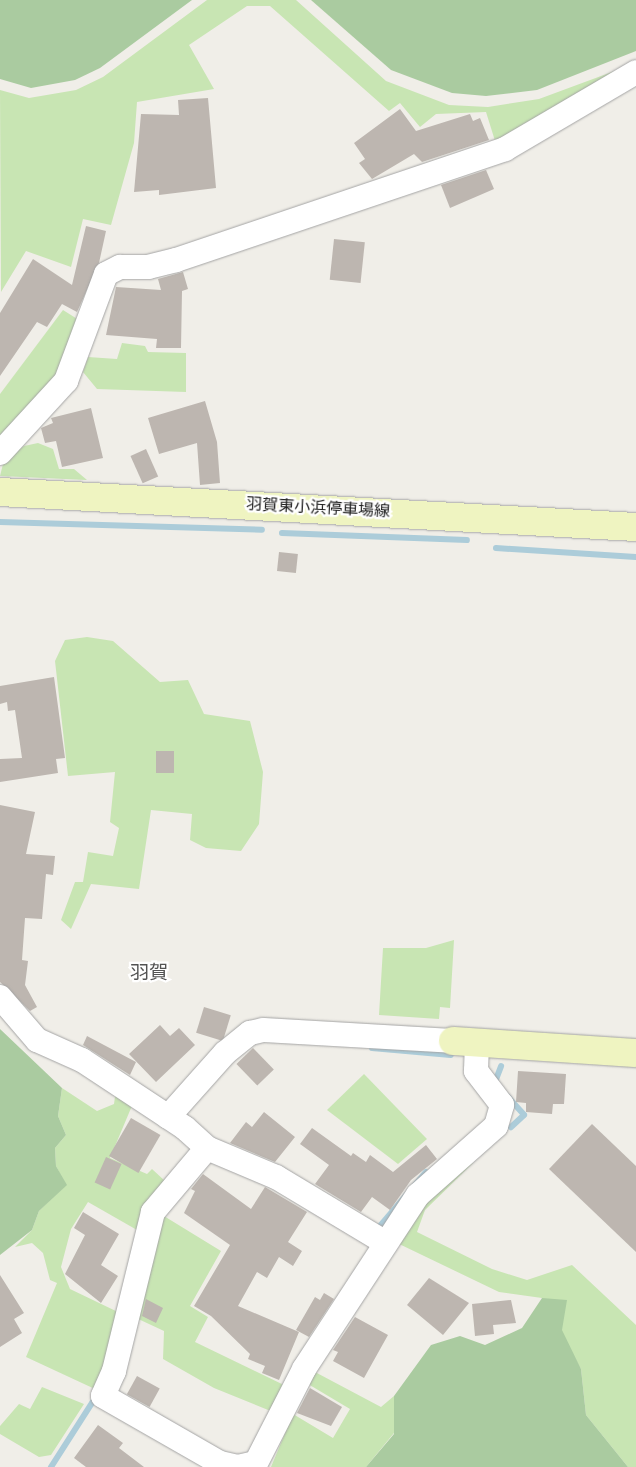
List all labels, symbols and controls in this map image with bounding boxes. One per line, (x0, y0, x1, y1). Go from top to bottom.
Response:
street label: 羽賀東小浜停車場線 (246, 495, 390, 521)
district label: 羽賀 (130, 962, 168, 984)

